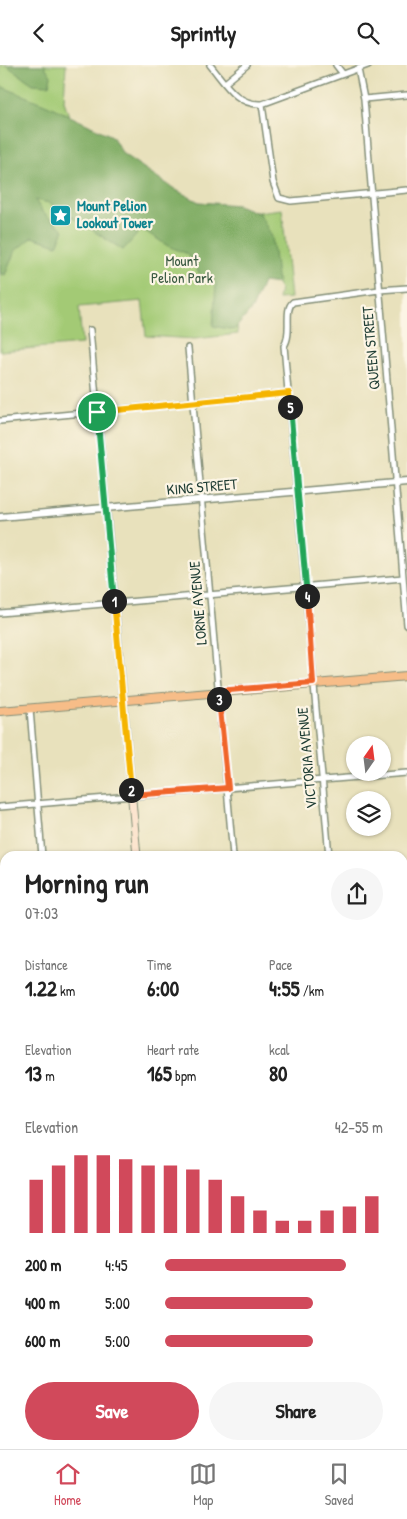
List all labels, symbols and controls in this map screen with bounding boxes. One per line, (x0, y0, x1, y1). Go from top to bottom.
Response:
text: Sprintly (171, 18, 236, 48)
icon: back (25, 19, 53, 47)
icon: search (354, 19, 382, 47)
place label: Mount Pelion Lookout Tower (77, 195, 154, 233)
place icon: Mount Pelion Lookout Tower (49, 203, 73, 227)
park label: Mount Pelion Park (151, 250, 213, 288)
street label: QUEEN STREET (356, 304, 385, 391)
pin (76, 391, 118, 433)
pin: 5 (278, 395, 302, 419)
icon: arrive (83, 398, 111, 426)
text: 5 (288, 398, 293, 417)
street label: KING STREET (166, 473, 239, 500)
street label: LORNE AVENUE (183, 560, 212, 646)
pin: 4 (294, 583, 320, 609)
text: 4 (305, 587, 310, 606)
pin: 1 (102, 589, 126, 613)
text: 1 (112, 592, 117, 611)
pin: 3 (206, 687, 232, 711)
text: 3 (216, 690, 223, 709)
street label: VICTORIA AVENUE (292, 706, 321, 810)
north arrow (346, 736, 391, 781)
map controls (346, 736, 391, 836)
pin: 2 (118, 777, 144, 803)
text: 2 (128, 781, 135, 800)
button: layers (346, 791, 391, 836)
text: Morning run (25, 864, 149, 902)
button: share (331, 868, 383, 920)
text: 07:03 (25, 902, 58, 924)
text: Distance (25, 955, 68, 974)
text: Time (147, 955, 172, 974)
text: Pace (269, 955, 292, 974)
text: 1.22 (25, 974, 57, 1003)
text: 6:00 (147, 974, 179, 1003)
text: 4:55 (269, 974, 300, 1003)
text: km (57, 981, 75, 1000)
text: /km (300, 981, 324, 1000)
text: Elevation (25, 1040, 72, 1059)
text: Heart rate (147, 1040, 199, 1059)
text: kcal (269, 1040, 289, 1059)
text: 13 (25, 1059, 42, 1088)
text: 165 (147, 1059, 172, 1088)
text: 80 (269, 1059, 288, 1088)
text: m (42, 1066, 55, 1085)
text: bpm (172, 1066, 196, 1085)
text: Elevation (25, 1116, 78, 1138)
text: 42–55 m (335, 1116, 383, 1138)
text: 200 m (25, 1254, 61, 1276)
text: 4:45 (105, 1254, 127, 1276)
text: 400 m (25, 1292, 60, 1314)
text: 5:00 (105, 1292, 130, 1314)
text: 600 m (25, 1330, 60, 1352)
text: 5:00 (105, 1330, 130, 1352)
button: Save (25, 1382, 199, 1440)
button: Share (209, 1382, 383, 1440)
tab: Home (54, 1460, 82, 1509)
tab: Map (189, 1460, 217, 1509)
tab: Saved (325, 1460, 353, 1509)

